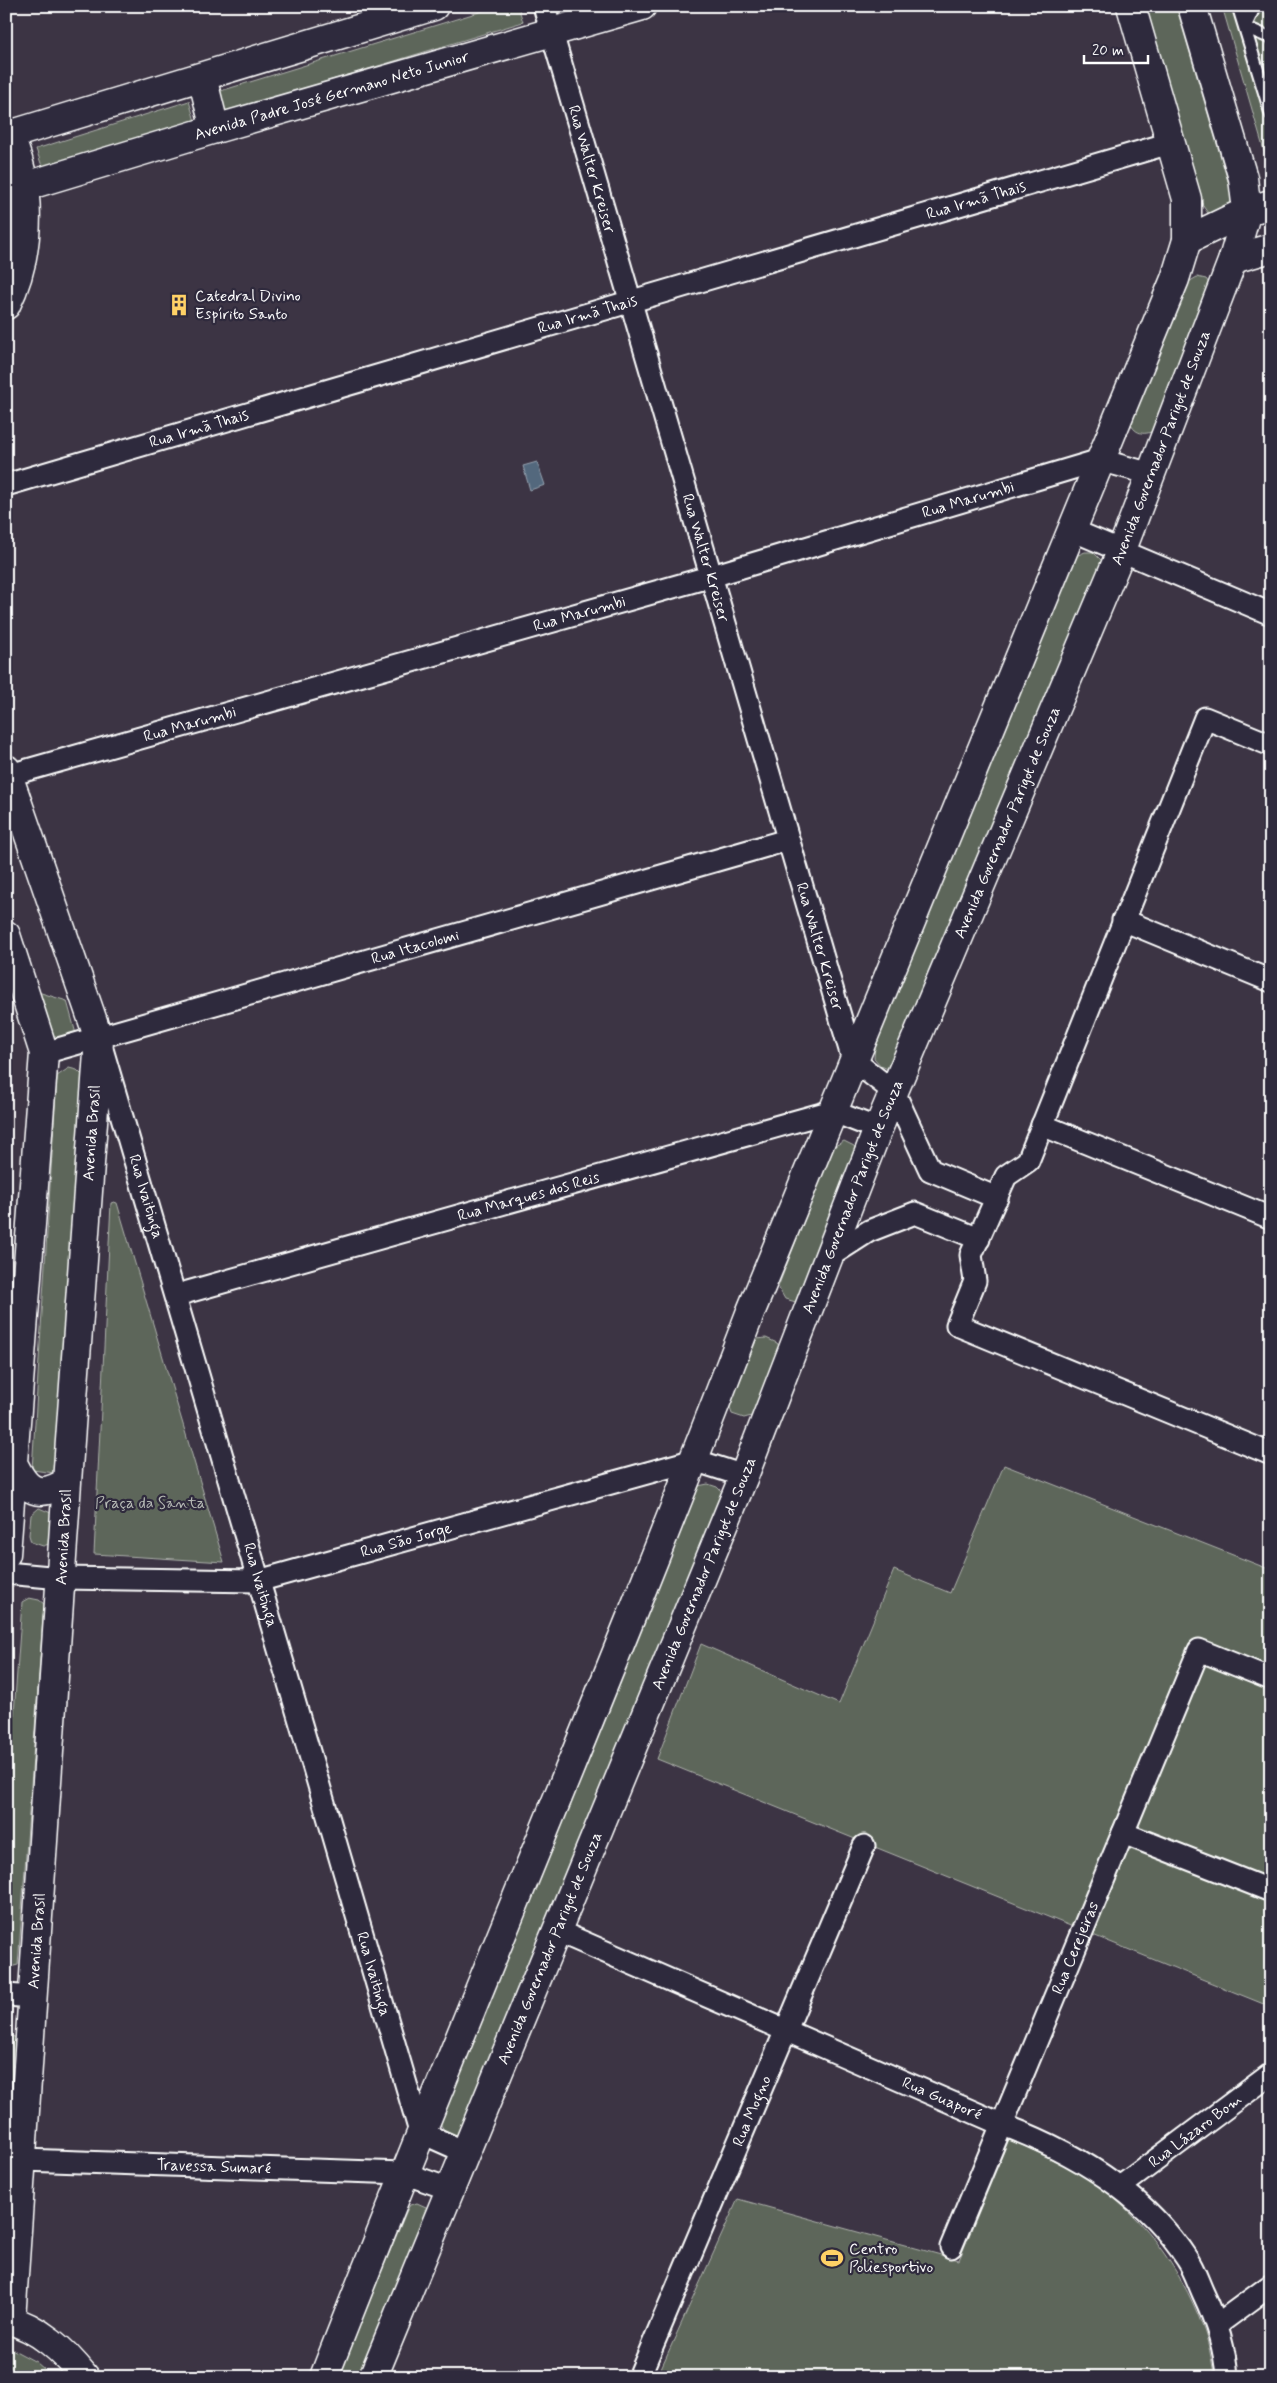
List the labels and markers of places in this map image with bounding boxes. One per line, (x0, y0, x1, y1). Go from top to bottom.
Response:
place label: Catedral Divino Espírito Santo (195, 286, 301, 325)
building icon: Catedral Divino Espírito Santo (166, 292, 192, 318)
place label: Centro Poliesportivo (849, 2239, 933, 2278)
sports icon: Centro Poliesportivo (819, 2245, 845, 2271)

